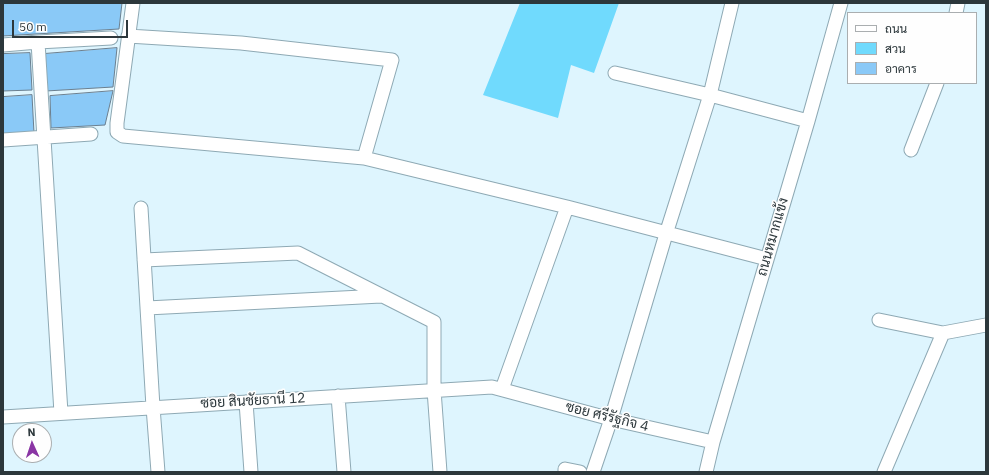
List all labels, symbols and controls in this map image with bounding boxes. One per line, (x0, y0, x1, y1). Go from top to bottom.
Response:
scale bar (14, 12, 130, 38)
legend (847, 12, 977, 84)
text: 50 m (19, 19, 47, 34)
text: ถนน (885, 21, 907, 36)
text: สวน (885, 41, 906, 56)
text: อาคาร (885, 61, 917, 76)
street label: ถนนหมากแข้ง (754, 196, 792, 278)
street label: ซอย สินชัยธานี 12 (200, 390, 306, 412)
street label: ซอย ศรีรัฐกิจ 4 (564, 399, 650, 435)
north arrow (12, 423, 52, 463)
text: N (27, 425, 36, 439)

